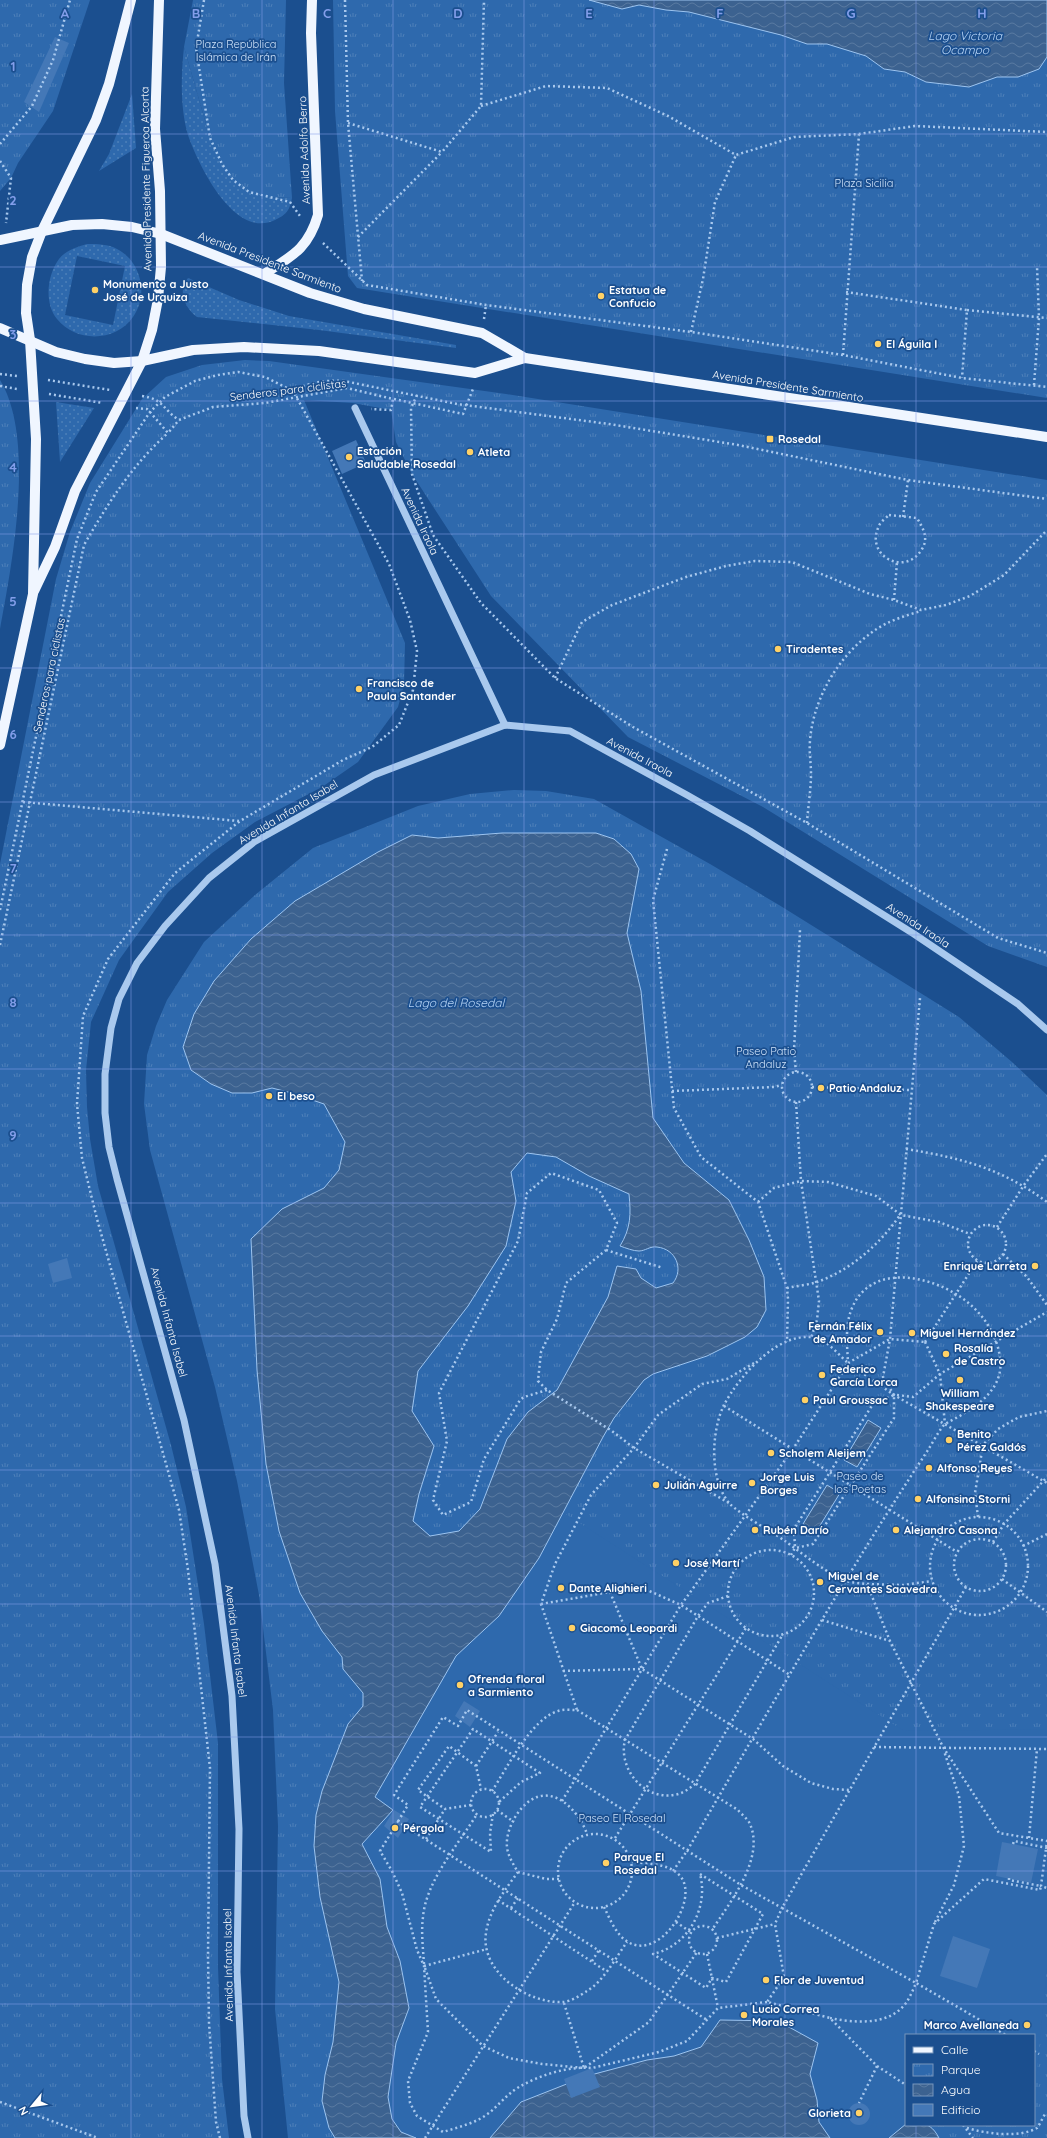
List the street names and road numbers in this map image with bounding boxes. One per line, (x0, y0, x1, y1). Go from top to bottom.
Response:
street label: Avenida Presidente Figueroa Alcorta (137, 86, 155, 272)
street label: Avenida Adolfo Berro (295, 95, 313, 204)
street label: Avenida Presidente Sarmiento (196, 228, 344, 296)
street label: Avenida Presidente Sarmiento (712, 367, 865, 405)
street label: Senderos para ciclistas (229, 376, 347, 404)
street label: Avenida Iraola (398, 485, 442, 557)
street label: Senderos para ciclistas (30, 616, 68, 734)
street label: Avenida Iraola (604, 734, 676, 780)
street label: Avenida Infanta Isabel (236, 777, 340, 847)
street label: Avenida Iraola (883, 899, 953, 951)
street label: Avenida Infanta Isabel (148, 1265, 190, 1379)
street label: Avenida Infanta Isabel (222, 1584, 250, 1698)
street label: Avenida Infanta Isabel (220, 1908, 236, 2022)

